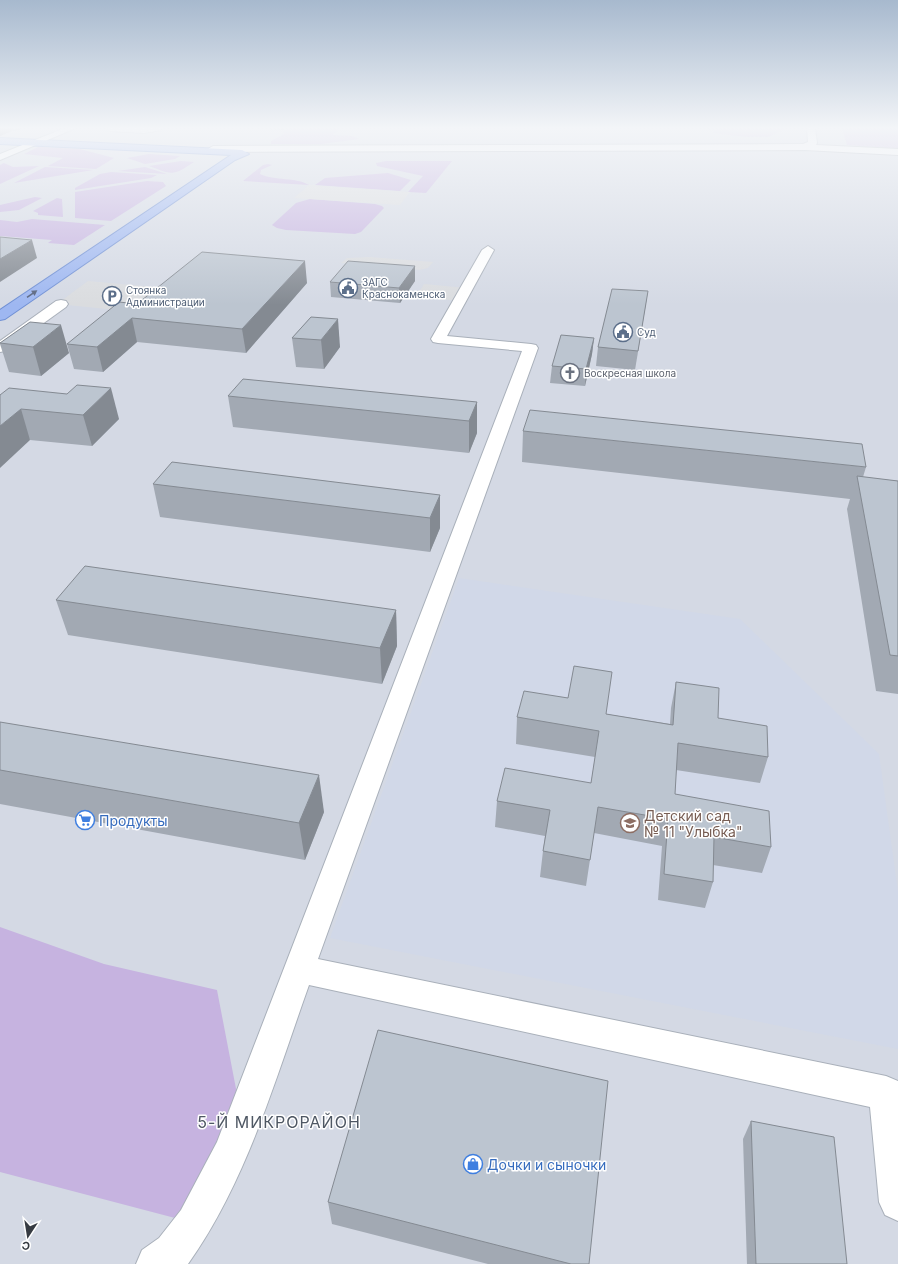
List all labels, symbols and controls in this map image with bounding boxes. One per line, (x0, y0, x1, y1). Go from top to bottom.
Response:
place label: ЗАГС Краснокаменска (362, 276, 445, 300)
public building icon: ЗАГС Краснокаменска (337, 277, 359, 299)
place label: Стоянка Администрации (126, 284, 205, 308)
parking icon: Стоянка Администрации (101, 285, 123, 307)
one-way arrow (27, 290, 37, 298)
public building icon: Суд (612, 321, 634, 343)
place label: Суд (637, 326, 656, 338)
church icon: Воскресная школа (559, 362, 581, 384)
place label: Воскресная школа (584, 367, 676, 379)
place label: Детский сад № 11 "Улыбка" (644, 807, 743, 840)
supermarket icon: Продукты (74, 809, 96, 831)
place label: Продукты (99, 812, 168, 829)
school or university icon: Детский сад № 11 "Улыбка" (619, 812, 641, 834)
district label: 5-Й МИКРОРАЙОН (197, 1112, 361, 1132)
shop icon: Дочки и сыночки (462, 1153, 484, 1175)
place label: Дочки и сыночки (487, 1156, 606, 1173)
north arrow (8, 1216, 48, 1256)
text: С (20, 1238, 31, 1253)

